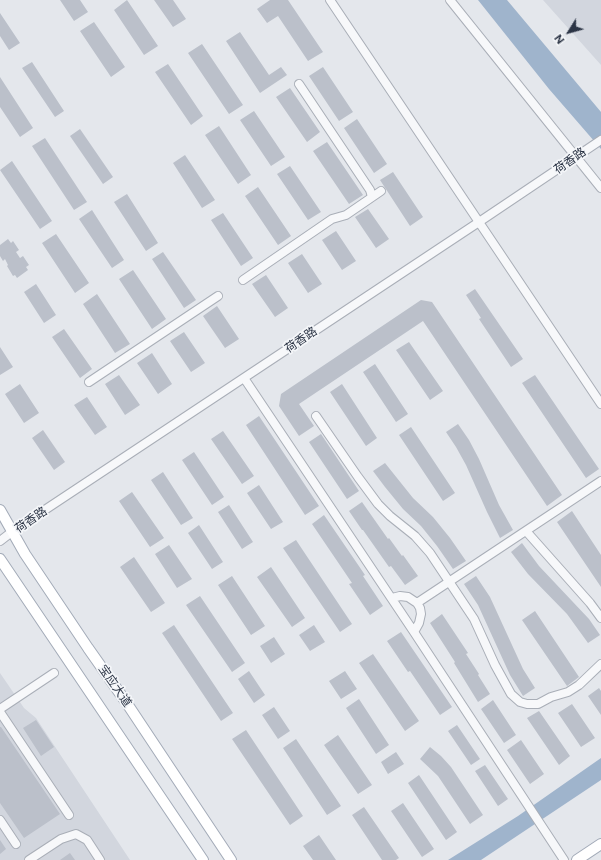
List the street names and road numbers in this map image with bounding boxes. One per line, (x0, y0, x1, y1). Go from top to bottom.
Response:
street label: 荷香路 (551, 145, 589, 177)
street label: 荷香路 (282, 324, 320, 356)
street label: 荷香路 (12, 504, 50, 536)
street label: 宝应大道 (95, 662, 135, 710)

